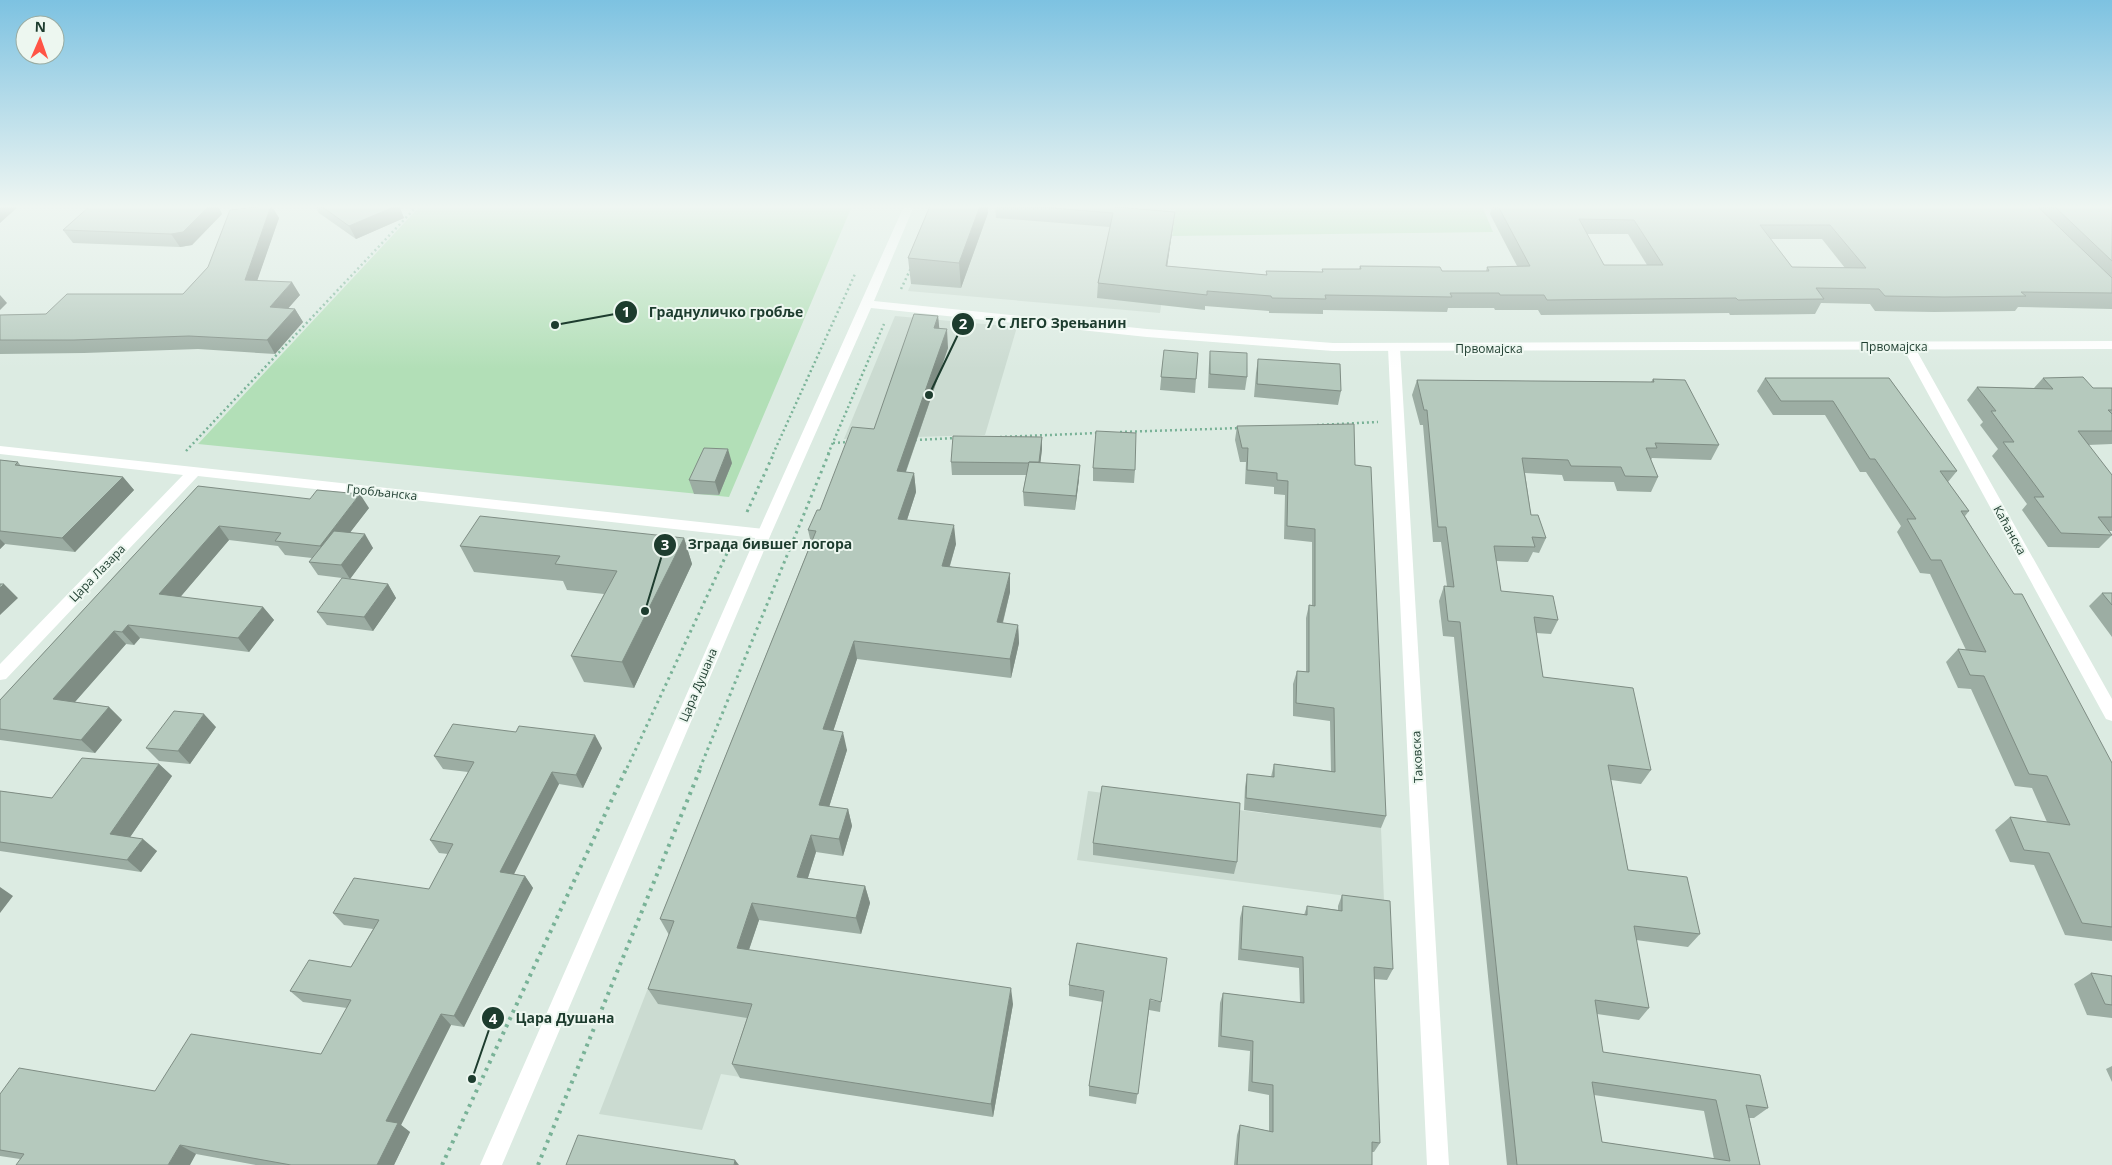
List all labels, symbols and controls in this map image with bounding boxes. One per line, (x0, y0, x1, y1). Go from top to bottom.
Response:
north arrow (15, 15, 65, 65)
text: N (34, 17, 46, 36)
callout: Граднуличко гробље (613, 298, 813, 327)
text: 1 (622, 301, 630, 321)
text: Граднуличко гробље (649, 302, 803, 321)
callout: 7 С ЛЕГО Зрењанин (950, 309, 1136, 338)
text: 2 (959, 313, 968, 333)
text: 7 С ЛЕГО Зрењанин (986, 313, 1126, 332)
street label: Првомајска (1860, 338, 1928, 355)
street label: Првомајска (1455, 340, 1523, 357)
street label: Гробљанска (346, 480, 418, 504)
street label: Каћанска (1989, 502, 2031, 558)
callout: Зграда бившег логора (652, 530, 862, 559)
text: 3 (661, 534, 669, 554)
text: Зграда бившег логора (688, 534, 852, 553)
street label: Цара Лазара (65, 540, 129, 606)
street label: Цара Душана (675, 646, 721, 724)
street label: Таковска (1407, 730, 1427, 784)
callout: Цара Душана (480, 1004, 624, 1033)
text: 4 (489, 1008, 498, 1028)
text: Цара Душана (516, 1008, 614, 1027)

